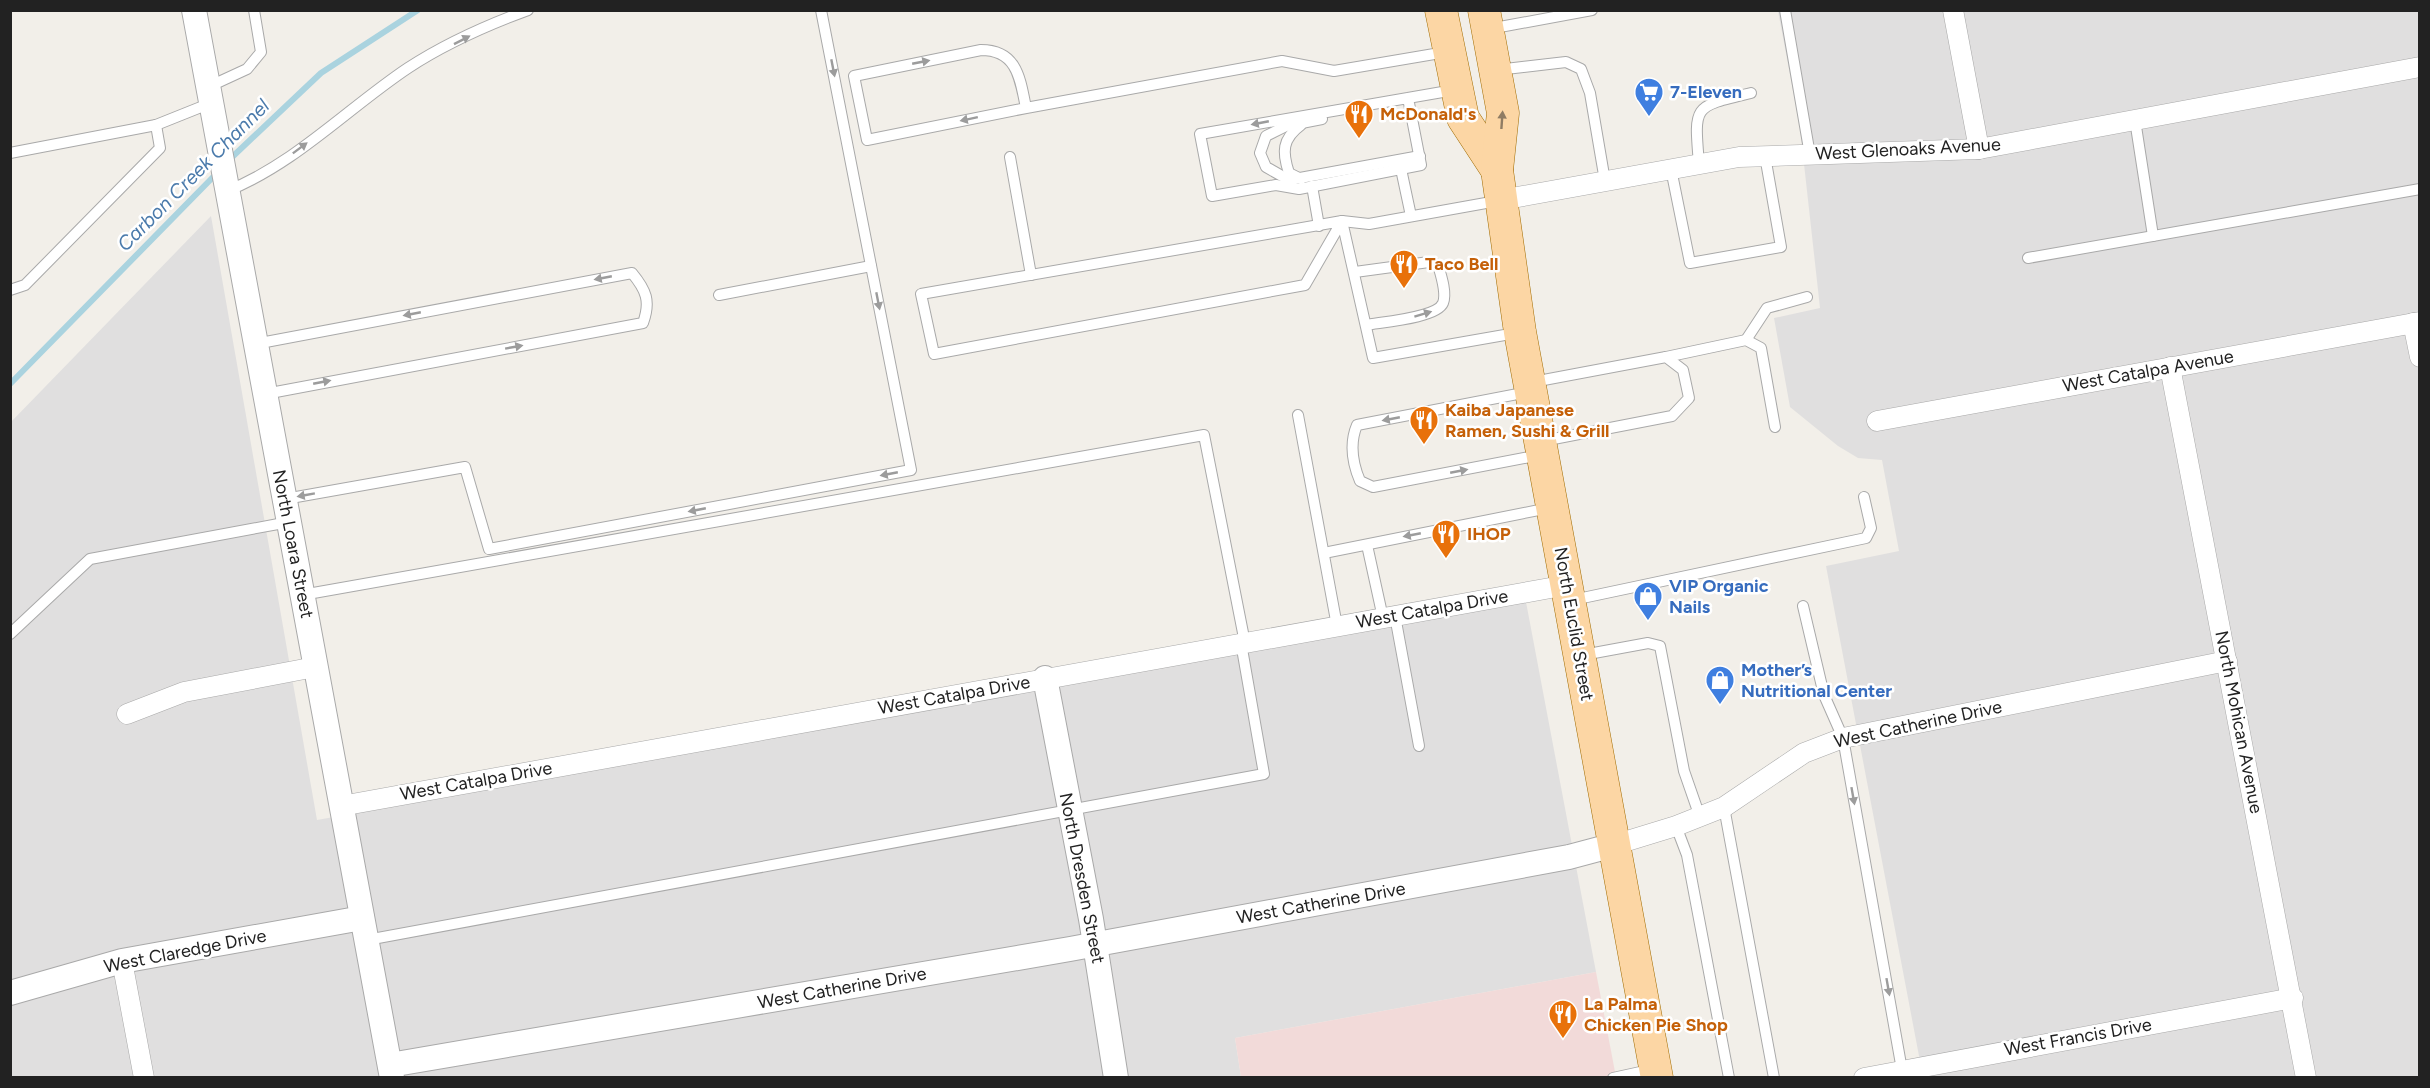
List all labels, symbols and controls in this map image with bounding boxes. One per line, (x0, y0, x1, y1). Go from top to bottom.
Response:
one-way arrow (454, 35, 471, 45)
one-way arrow (911, 57, 930, 66)
one-way arrow (829, 59, 838, 78)
supermarket icon: 7-Eleven (1633, 76, 1665, 118)
place label: 7-Eleven (1670, 81, 1742, 103)
water label: Carbon Creek Channel (112, 94, 274, 256)
restaurant icon: McDonald's (1343, 98, 1375, 140)
place label: McDonald's (1380, 103, 1477, 125)
one-way arrow (1497, 111, 1507, 130)
one-way arrow (959, 115, 978, 124)
one-way arrow (1251, 119, 1270, 128)
street label: West Glenoaks Avenue (1815, 133, 2001, 165)
one-way arrow (293, 142, 308, 154)
restaurant icon: Taco Bell (1388, 248, 1420, 290)
place label: Taco Bell (1425, 253, 1498, 275)
one-way arrow (594, 274, 613, 283)
one-way arrow (874, 291, 883, 310)
one-way arrow (1414, 309, 1432, 319)
one-way arrow (402, 310, 421, 319)
one-way arrow (504, 342, 523, 351)
street label: West Catalpa Avenue (2061, 345, 2235, 397)
one-way arrow (313, 377, 332, 386)
place label: Kaiba Japanese Ramen, Sushi & Grill (1445, 399, 1610, 442)
restaurant icon: Kaiba Japanese Ramen, Sushi & Grill (1408, 404, 1440, 446)
one-way arrow (1381, 415, 1400, 424)
one-way arrow (1450, 466, 1469, 475)
street label: North Loara Street (268, 468, 318, 620)
one-way arrow (879, 470, 898, 479)
one-way arrow (296, 491, 315, 500)
one-way arrow (687, 506, 706, 515)
restaurant icon: IHOP (1430, 518, 1462, 560)
place label: IHOP (1467, 523, 1511, 545)
one-way arrow (1403, 531, 1422, 541)
street label: North Euclid Street (1550, 545, 1598, 703)
place label: VIP Organic Nails (1669, 575, 1769, 618)
shop icon: VIP Organic Nails (1632, 580, 1664, 622)
street label: West Catalpa Drive (1354, 585, 1510, 633)
street label: North Mohican Avenue (2210, 629, 2268, 816)
place label: Mother’s Nutritional Center (1741, 659, 1892, 702)
shop icon: Mother’s Nutritional Center (1704, 664, 1736, 706)
street label: West Catalpa Drive (876, 671, 1032, 719)
street label: West Catherine Drive (1832, 695, 2004, 753)
street label: West Catalpa Drive (398, 757, 554, 805)
one-way arrow (1849, 786, 1858, 805)
street label: North Dresden Street (1055, 791, 1109, 966)
street label: West Catherine Drive (1235, 877, 1407, 929)
street label: West Claredge Drive (102, 924, 268, 978)
street label: West Catherine Drive (756, 962, 928, 1014)
one-way arrow (1883, 978, 1892, 997)
place label: La Palma Chicken Pie Shop (1584, 993, 1728, 1036)
restaurant icon: La Palma Chicken Pie Shop (1547, 998, 1579, 1040)
street label: West Francis Drive (2003, 1013, 2154, 1061)

